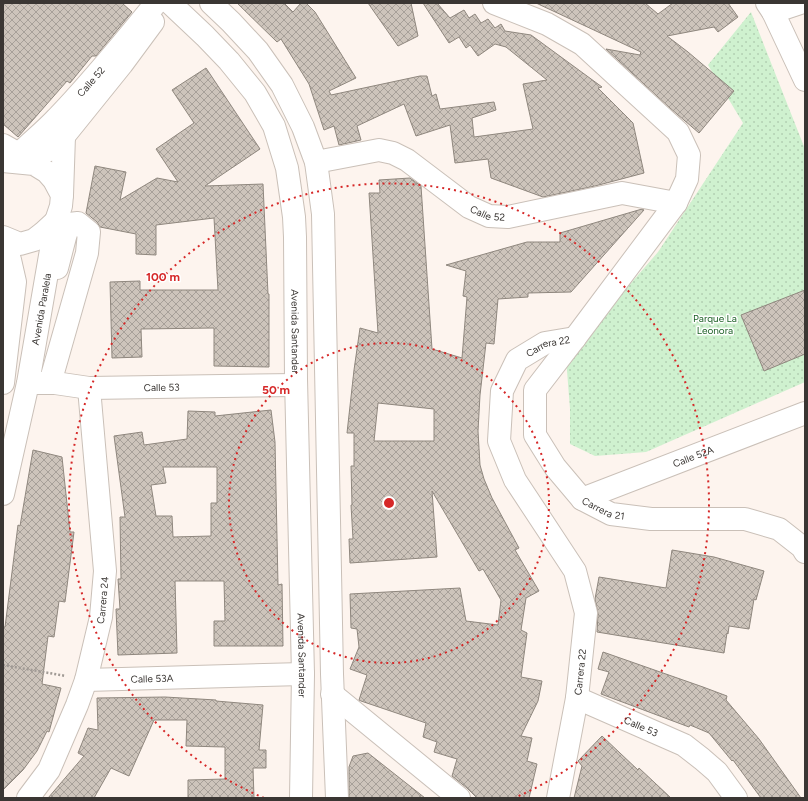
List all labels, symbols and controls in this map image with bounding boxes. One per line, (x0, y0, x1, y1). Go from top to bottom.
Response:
street label: Calle 52 (74, 64, 108, 100)
street label: Calle 52 (468, 202, 505, 224)
text: 100 m (146, 270, 180, 284)
street label: Avenida Paralela (29, 272, 54, 346)
street label: Avenida Santander (288, 289, 302, 374)
park label: Parque La Leonora (693, 312, 737, 337)
street label: Carrera 22 (524, 333, 571, 360)
street label: Calle 53 (144, 381, 180, 394)
text: 50 m (262, 383, 290, 397)
street label: Calle 52A (671, 443, 716, 470)
street label: Carrera 21 (580, 494, 625, 523)
centre of rings (382, 496, 396, 510)
street label: Carrera 24 (94, 576, 111, 625)
street label: Avenida Santander (295, 613, 309, 698)
street label: Carrera 22 (571, 648, 589, 696)
street label: Calle 53A (130, 672, 174, 686)
street label: Calle 53 (622, 713, 660, 740)

